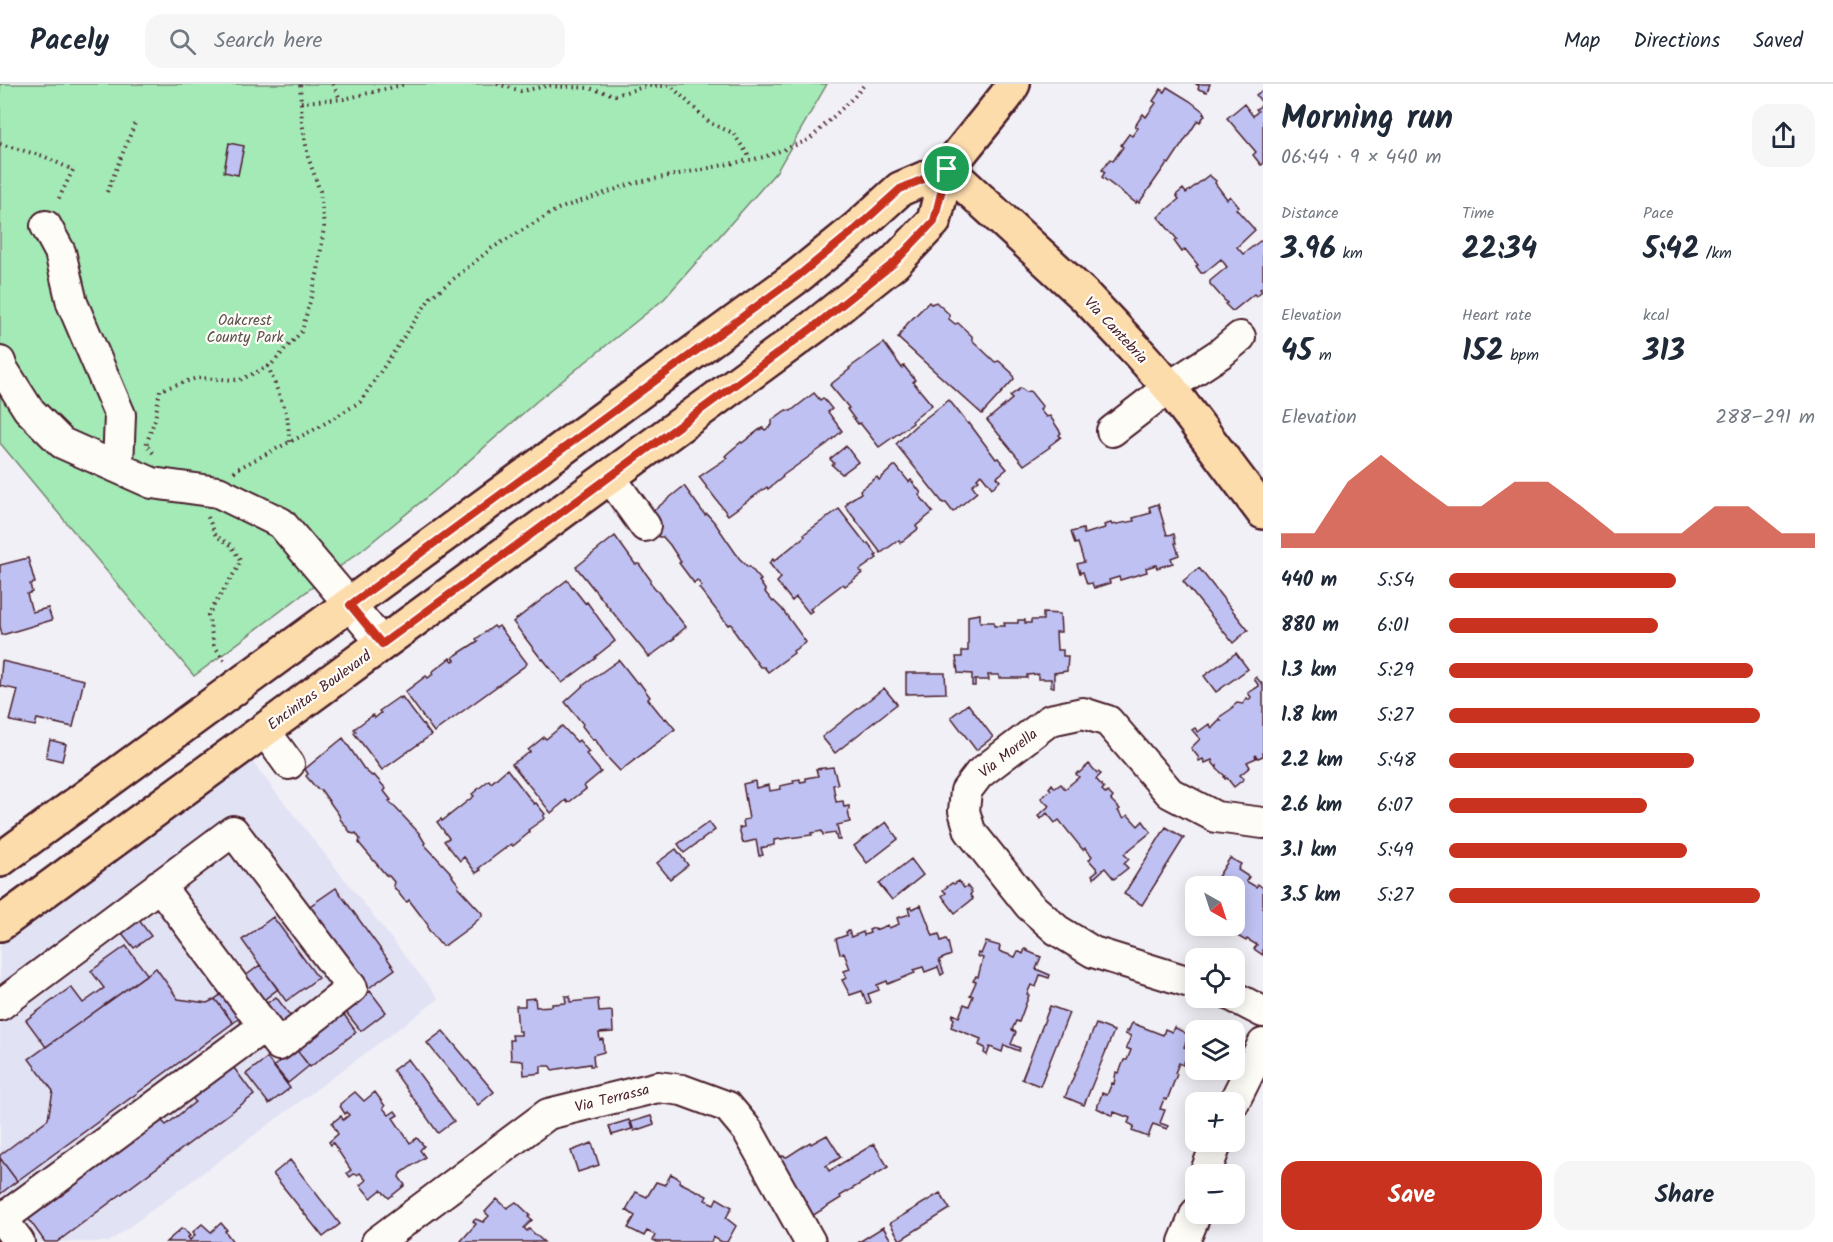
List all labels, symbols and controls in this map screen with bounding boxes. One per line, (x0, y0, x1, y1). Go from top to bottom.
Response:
search box (145, 14, 565, 68)
text: Pacely (30, 19, 109, 64)
text: Search here (214, 24, 323, 59)
icon: search (166, 25, 199, 58)
text: Map (1564, 25, 1600, 58)
text: Directions (1633, 25, 1720, 58)
text: Saved (1753, 25, 1803, 58)
text: Morning run (1281, 93, 1453, 146)
button: share (1752, 104, 1815, 167)
text: 06:44 · 9 × 440 m (1281, 142, 1441, 174)
pin (921, 143, 972, 194)
icon: arrive (930, 152, 963, 185)
text: Distance (1281, 201, 1339, 226)
text: Time (1462, 201, 1494, 226)
text: Pace (1643, 201, 1674, 226)
text: 3.96 (1281, 226, 1336, 274)
text: 22:34 (1462, 226, 1537, 274)
text: 5:42 (1643, 226, 1699, 274)
text: km (1336, 241, 1363, 266)
text: /km (1699, 241, 1732, 266)
street label: Via Cantebria (1078, 292, 1153, 370)
text: Elevation (1281, 303, 1342, 328)
text: Heart rate (1462, 303, 1532, 328)
text: kcal (1643, 303, 1669, 328)
park label: Oakcrest County Park (206, 309, 284, 350)
text: 45 (1281, 328, 1313, 376)
text: 152 (1462, 328, 1504, 376)
text: 313 (1643, 328, 1685, 376)
text: m (1313, 343, 1332, 368)
text: bpm (1504, 343, 1539, 368)
text: Elevation (1281, 402, 1357, 434)
text: 288–291 m (1716, 402, 1815, 434)
text: 440 m (1281, 565, 1337, 597)
text: 5:54 (1377, 565, 1414, 597)
text: 880 m (1281, 610, 1339, 642)
text: 6:01 (1377, 610, 1409, 642)
street label: Encinitas Boulevard (263, 644, 377, 737)
text: 1.3 km (1281, 655, 1337, 687)
text: 5:29 (1377, 655, 1414, 687)
text: 1.8 km (1281, 700, 1338, 732)
text: 5:27 (1377, 700, 1414, 732)
street label: Via Morella (974, 723, 1043, 785)
text: 2.2 km (1281, 745, 1343, 777)
text: 5:48 (1377, 745, 1416, 777)
text: 2.6 km (1281, 790, 1342, 822)
text: 6:07 (1377, 790, 1412, 822)
text: 3.1 km (1281, 835, 1337, 867)
text: 5:49 (1377, 835, 1413, 867)
north arrow (1185, 876, 1245, 936)
map controls (1185, 876, 1245, 1224)
text: 3.5 km (1281, 880, 1341, 912)
text: 5:27 (1377, 880, 1414, 912)
button: locate (1185, 948, 1245, 1008)
button: layers (1185, 1020, 1245, 1080)
street label: Via Terrassa (572, 1078, 652, 1120)
button: + (1185, 1092, 1245, 1152)
button: Save (1281, 1161, 1542, 1230)
button: Share (1554, 1161, 1815, 1230)
button: − (1185, 1164, 1245, 1224)

